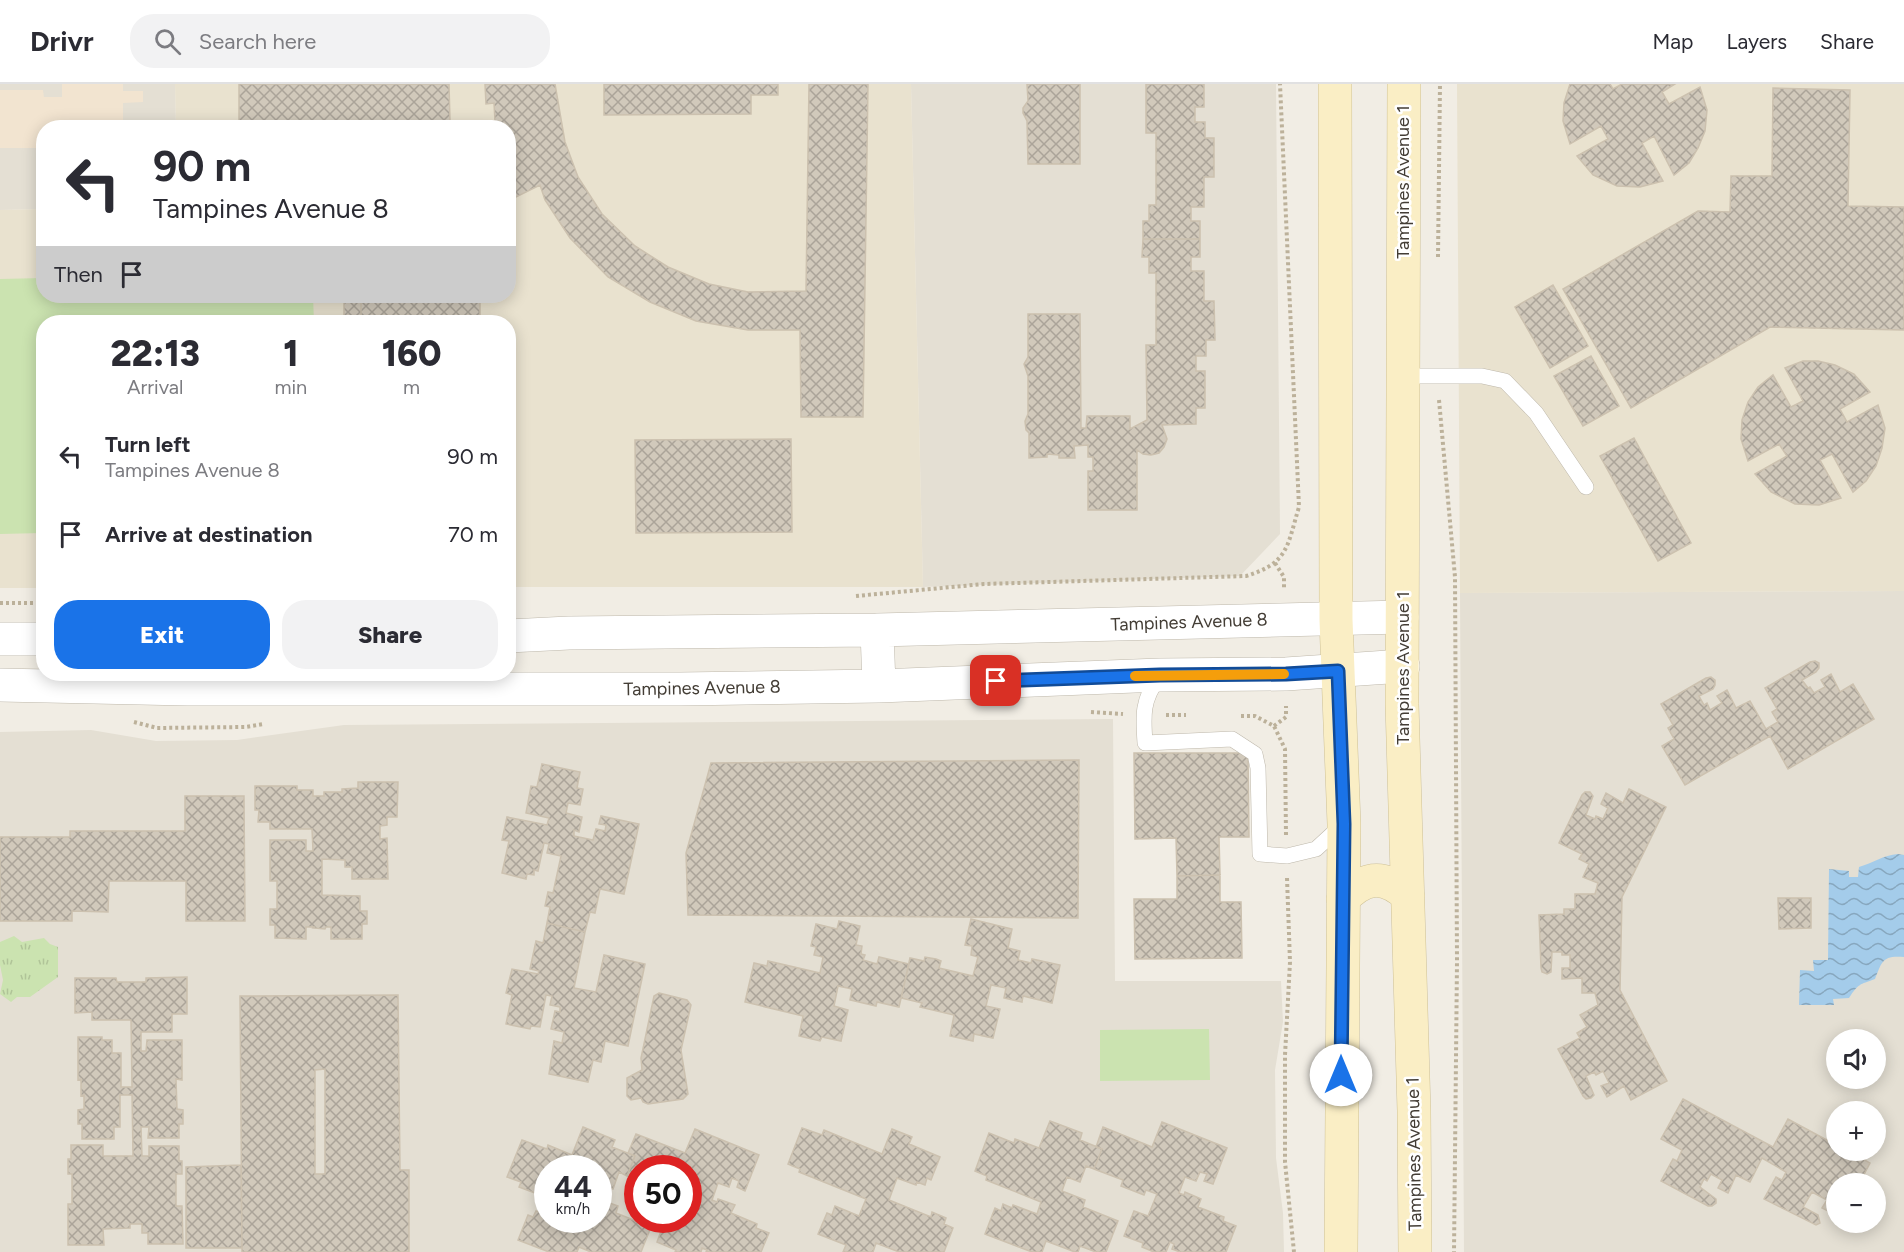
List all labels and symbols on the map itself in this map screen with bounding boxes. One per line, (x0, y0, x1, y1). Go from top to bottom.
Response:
street label: Tampines Avenue 1 (1392, 105, 1414, 259)
street label: Tampines Avenue 1 (1392, 591, 1414, 745)
street label: Tampines Avenue 8 (1110, 608, 1268, 636)
pin (970, 655, 1021, 706)
street label: Tampines Avenue 8 (623, 676, 781, 700)
position arrow (1309, 1043, 1373, 1107)
street label: Tampines Avenue 1 (1402, 1077, 1426, 1231)
speed limit sign: 50 (624, 1155, 702, 1233)

